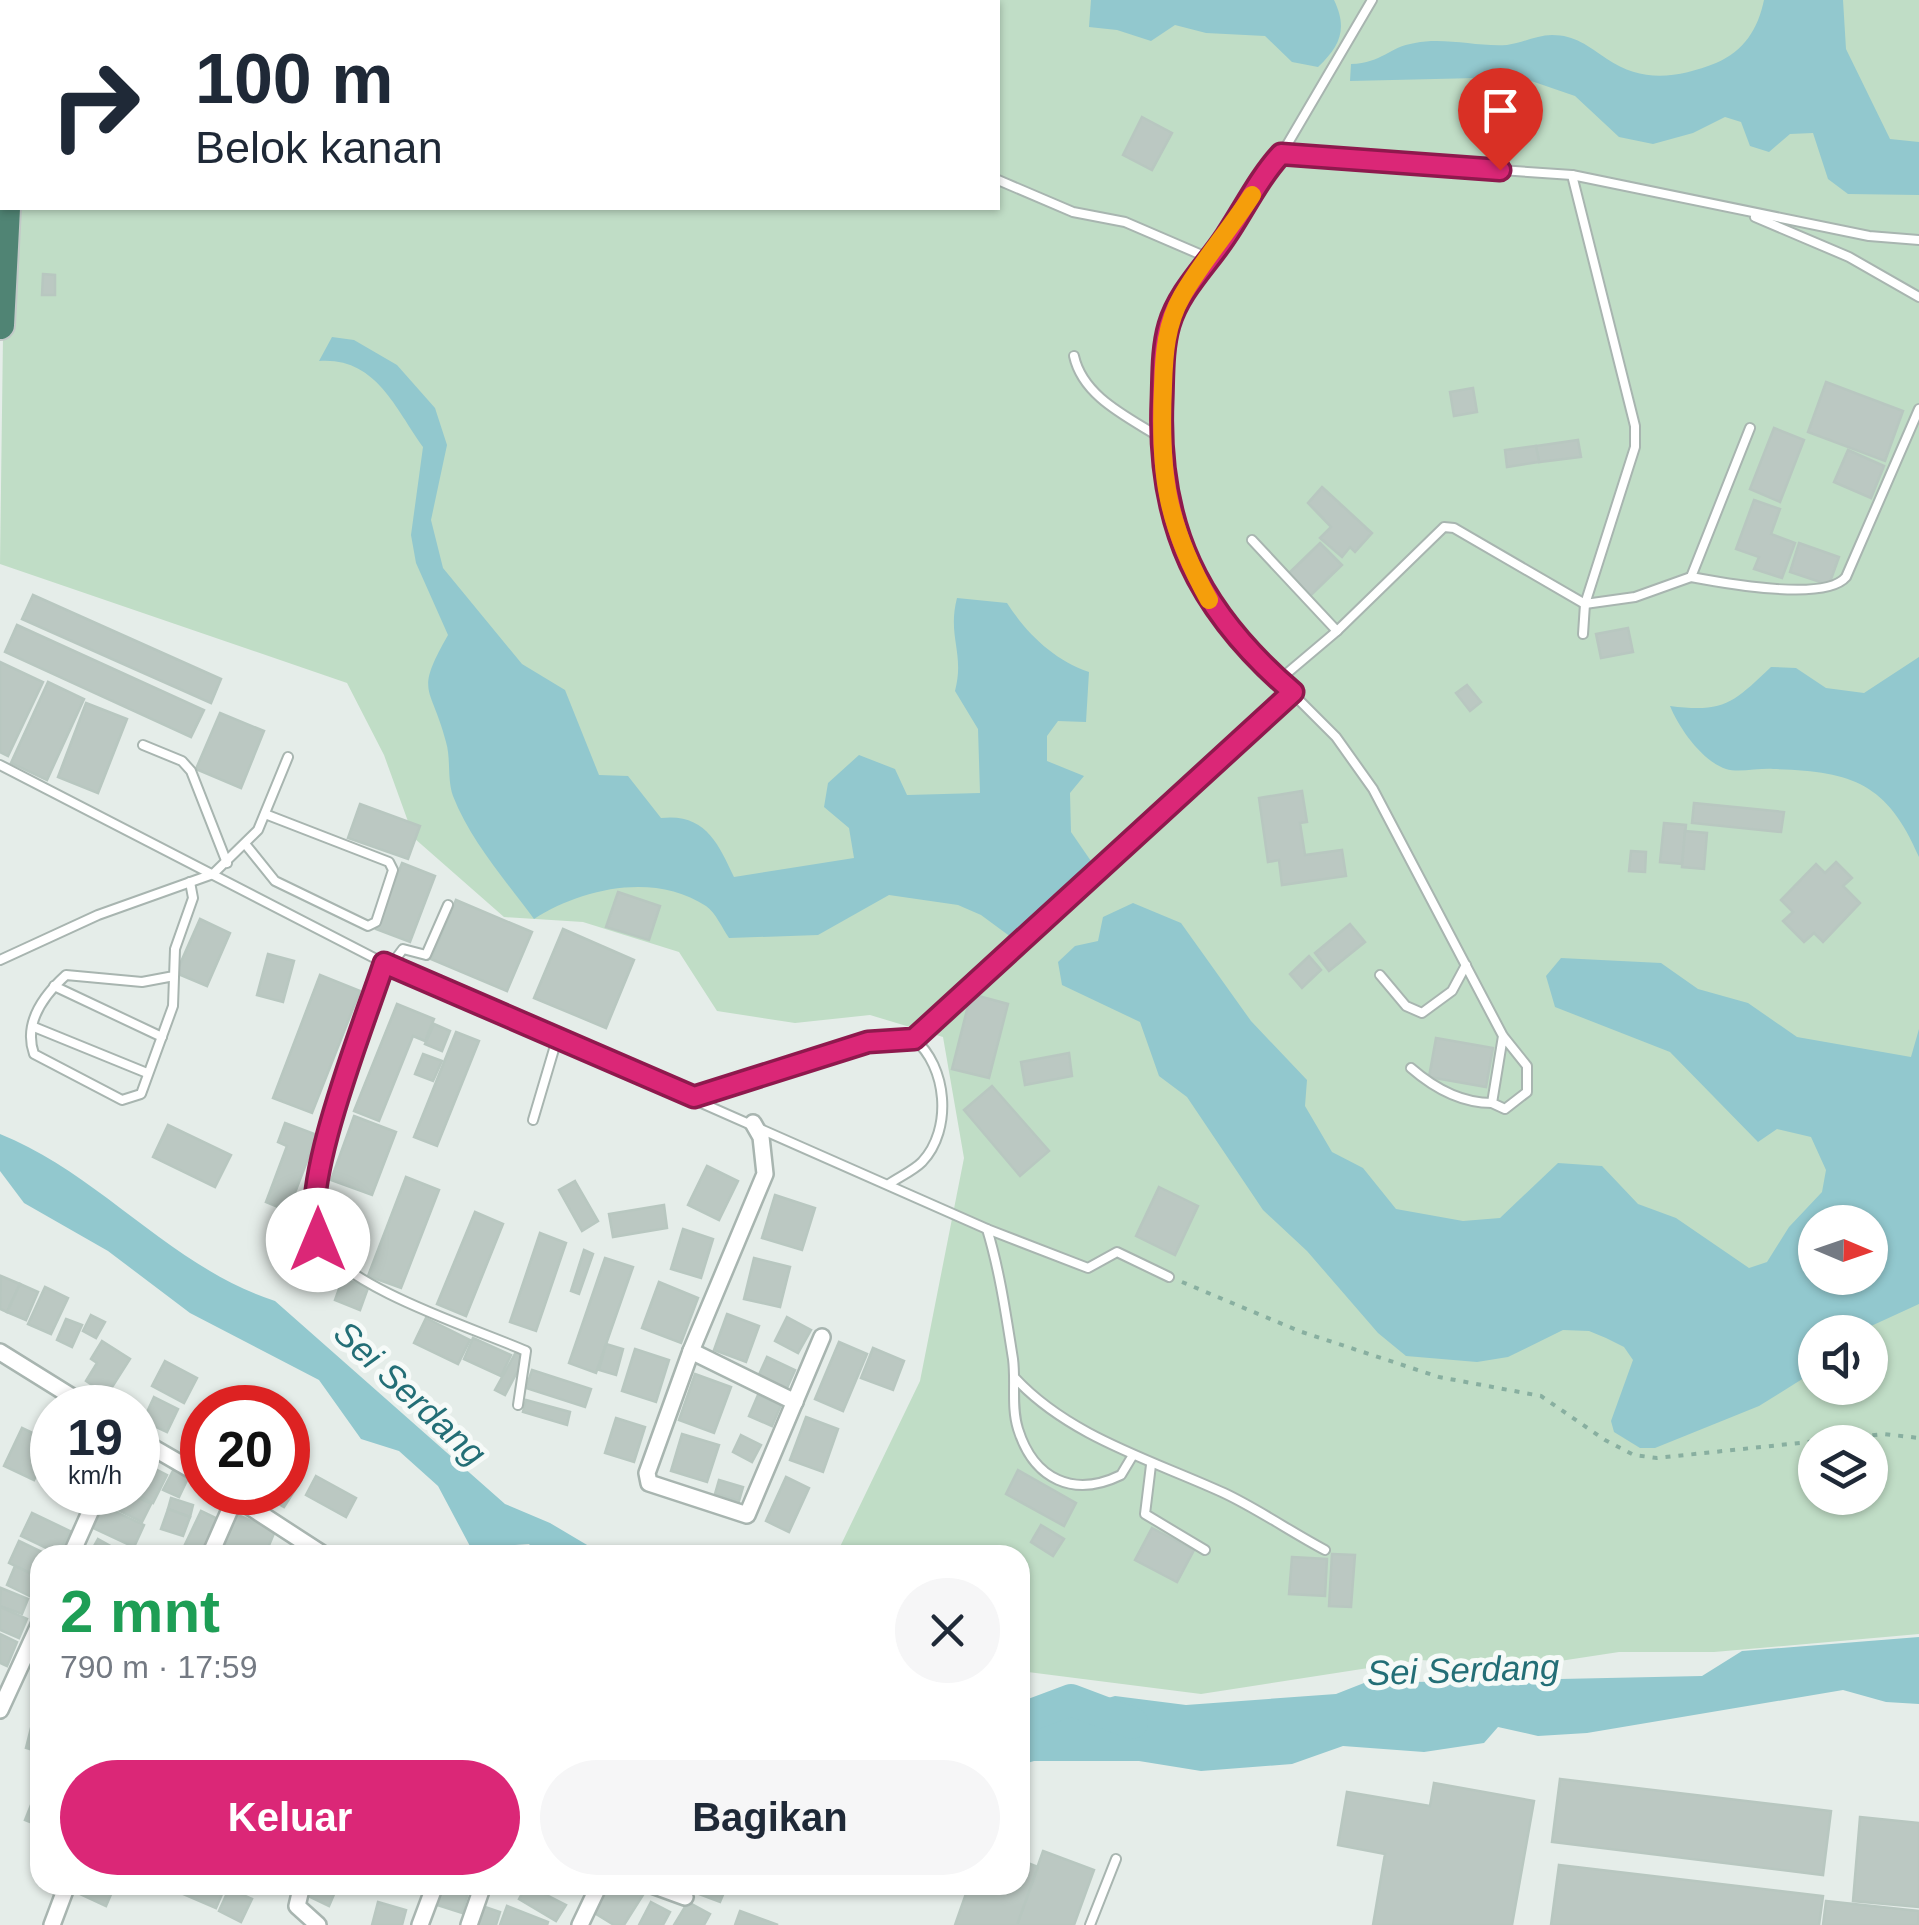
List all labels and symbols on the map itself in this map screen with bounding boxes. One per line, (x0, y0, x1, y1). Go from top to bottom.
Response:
pin (1458, 68, 1543, 171)
position arrow (266, 1188, 370, 1292)
north arrow (1798, 1205, 1888, 1295)
water label: Sei Serdang (327, 1313, 494, 1473)
speed limit sign: 20 (180, 1385, 310, 1515)
water label: Sei Serdang (1366, 1647, 1560, 1692)

